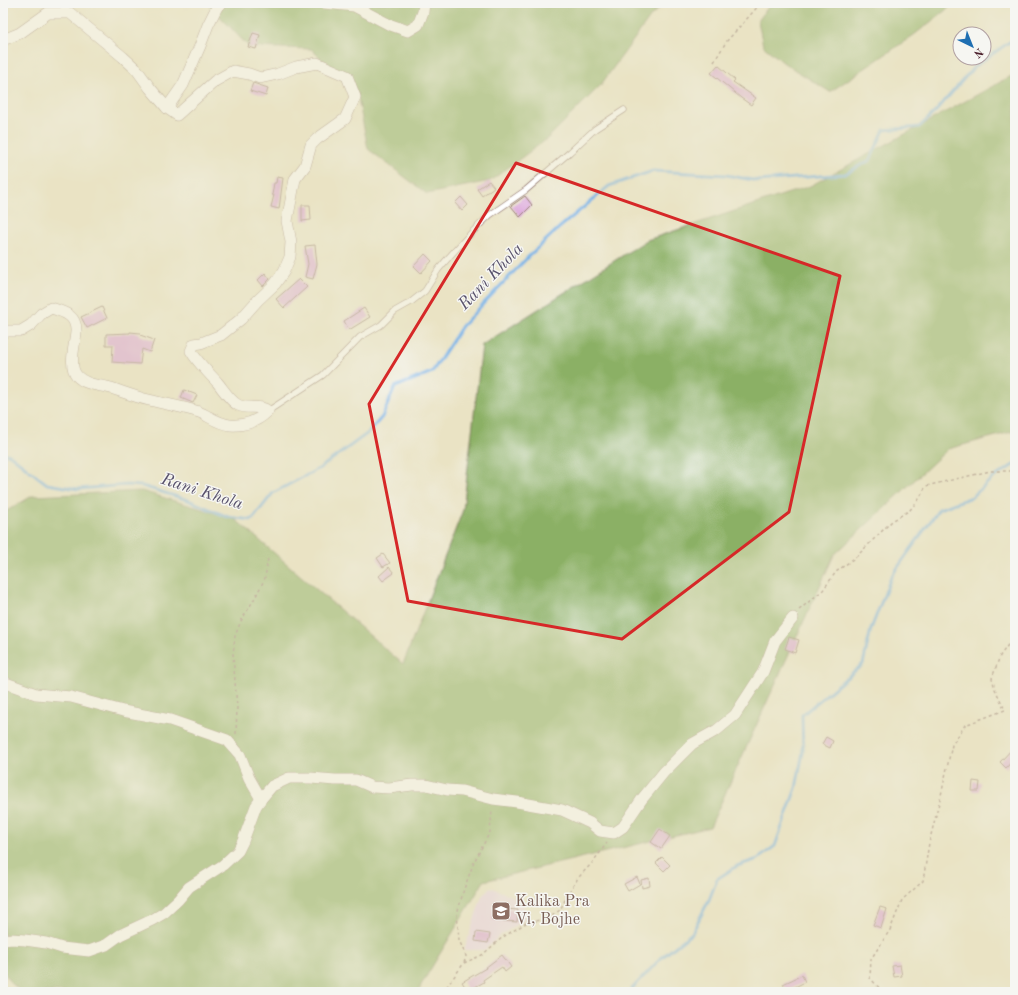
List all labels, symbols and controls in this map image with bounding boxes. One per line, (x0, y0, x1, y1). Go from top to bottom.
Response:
north arrow (952, 26, 992, 66)
text: N (971, 45, 985, 60)
water label: Rani Khola (455, 241, 527, 314)
water label: Rani Khola (158, 470, 245, 513)
place label: Kalika Pra Vi, Bojhe (515, 894, 590, 928)
school or university icon: Kalika Pra Vi, Bojhe (490, 900, 512, 922)

